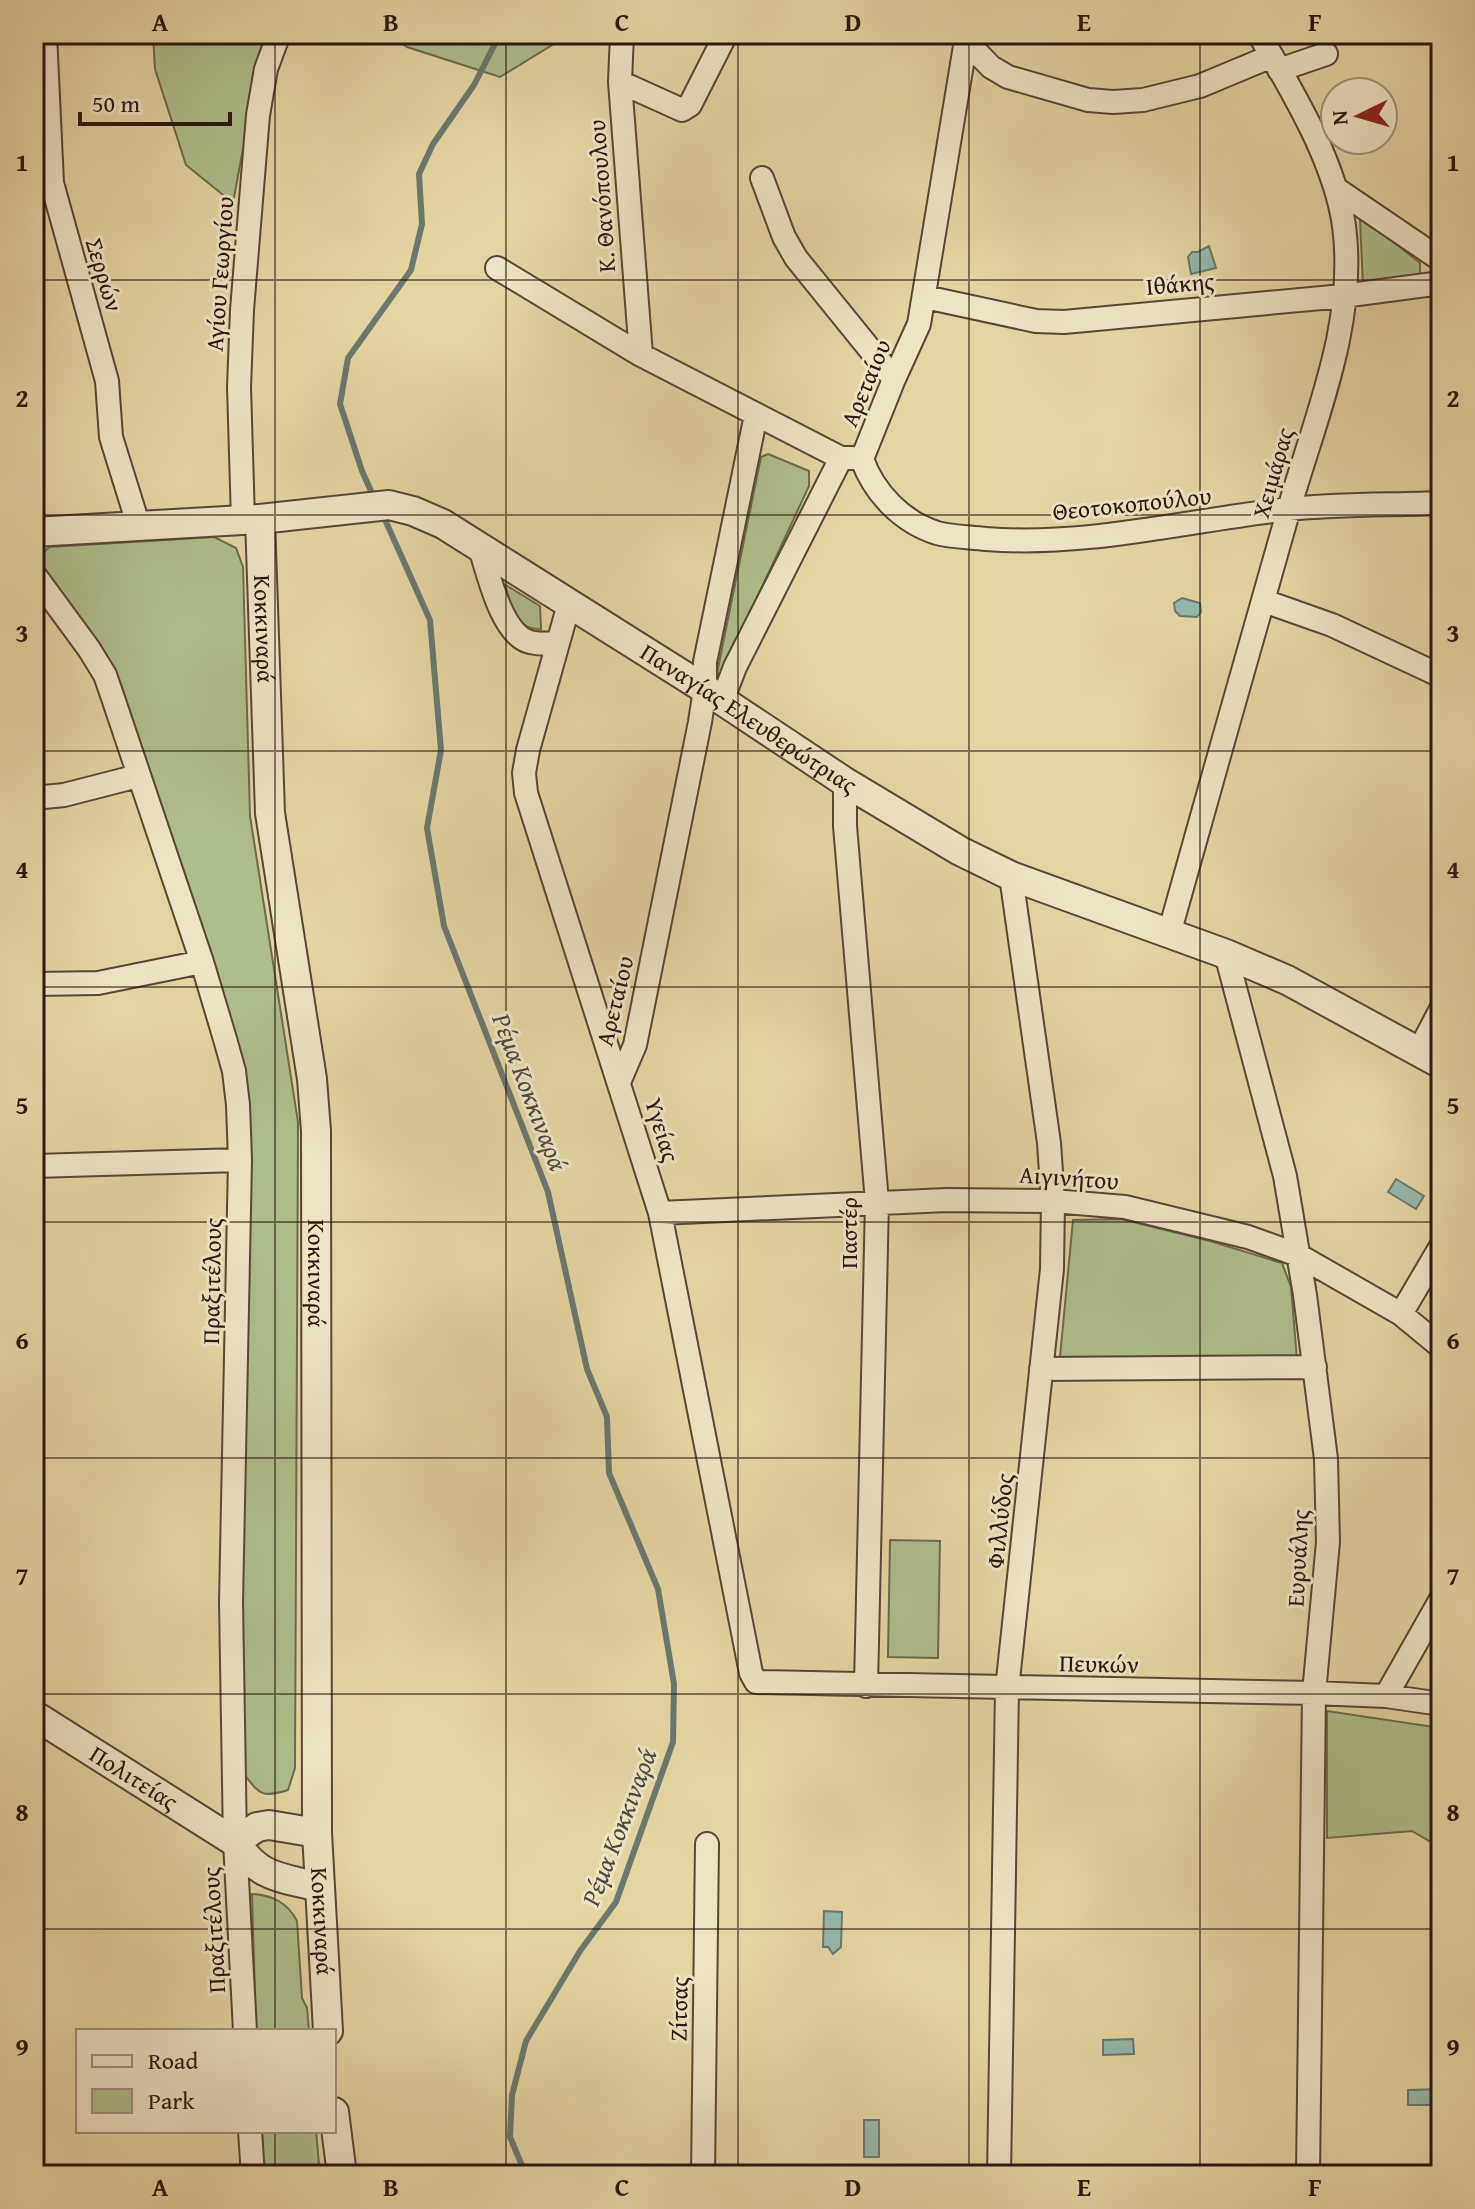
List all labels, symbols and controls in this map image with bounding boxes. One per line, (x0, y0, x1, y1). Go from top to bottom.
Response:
text: A (152, 2, 169, 41)
text: B (383, 2, 399, 41)
text: C (615, 2, 629, 41)
text: D (845, 2, 861, 41)
text: E (1077, 2, 1091, 41)
text: F (1308, 2, 1322, 41)
scale bar (80, 76, 230, 126)
north arrow (1319, 76, 1399, 156)
text: 50 m (92, 86, 140, 121)
text: N (1322, 109, 1356, 126)
street label: Κ. Θανόπουλου (579, 118, 624, 274)
text: 1 (15, 142, 29, 181)
text: 1 (1446, 142, 1460, 181)
street label: Αγίου Γεωργίου (197, 195, 242, 353)
street label: Σερρών (77, 234, 132, 316)
street label: Ιθάκης (1144, 263, 1216, 304)
street label: Αρεταίου (831, 334, 900, 432)
text: 2 (15, 378, 29, 417)
text: 2 (1446, 378, 1460, 417)
street label: Χειμάρας (1243, 423, 1302, 522)
street label: Θεοτοκοπούλου (1051, 478, 1213, 529)
street label: Κοκκιναρά (245, 574, 284, 684)
text: 3 (15, 613, 29, 652)
text: 3 (1446, 613, 1460, 652)
street label: Παναγίας Ελευθερώτριας (634, 635, 864, 802)
text: 4 (15, 849, 29, 888)
text: 4 (1446, 849, 1460, 888)
street label: Αρεταίου (586, 952, 643, 1050)
water label: Ρέμα Κοκκιναρά (482, 1006, 579, 1177)
text: 5 (15, 1085, 29, 1124)
text: 5 (1446, 1085, 1460, 1124)
street label: Υγείας (636, 1092, 689, 1166)
street label: Αιγινήτου (1018, 1157, 1120, 1198)
street label: Παστέρ (831, 1197, 866, 1269)
street label: Πραξιτέλους (193, 1217, 230, 1345)
street label: Κοκκιναρά (299, 1219, 334, 1328)
text: 6 (15, 1320, 29, 1359)
text: 6 (1446, 1320, 1460, 1359)
street label: Φιλλύδος (977, 1471, 1022, 1570)
street label: Ευρυάλης (1277, 1508, 1318, 1608)
text: 7 (15, 1556, 29, 1595)
text: 7 (1446, 1556, 1460, 1595)
street label: Πευκών (1059, 1645, 1139, 1682)
street label: Πολιτείας (83, 1736, 185, 1819)
water label: Ρέμα Κοκκιναρά (570, 1742, 667, 1912)
text: 8 (15, 1792, 29, 1831)
text: 8 (1446, 1792, 1460, 1831)
street label: Πραξιτέλους (193, 1866, 234, 1994)
street label: Κοκκιναρά (302, 1866, 343, 1976)
street label: Ζίτσας (660, 1976, 697, 2042)
text: 9 (15, 2027, 29, 2066)
text: 9 (1446, 2027, 1460, 2066)
legend (76, 2029, 336, 2133)
text: Road (148, 2043, 198, 2078)
text: Park (148, 2083, 195, 2118)
text: A (152, 2167, 169, 2206)
text: B (383, 2167, 399, 2206)
text: C (615, 2167, 629, 2206)
text: D (845, 2167, 861, 2206)
text: E (1077, 2167, 1091, 2206)
text: F (1308, 2167, 1322, 2206)

